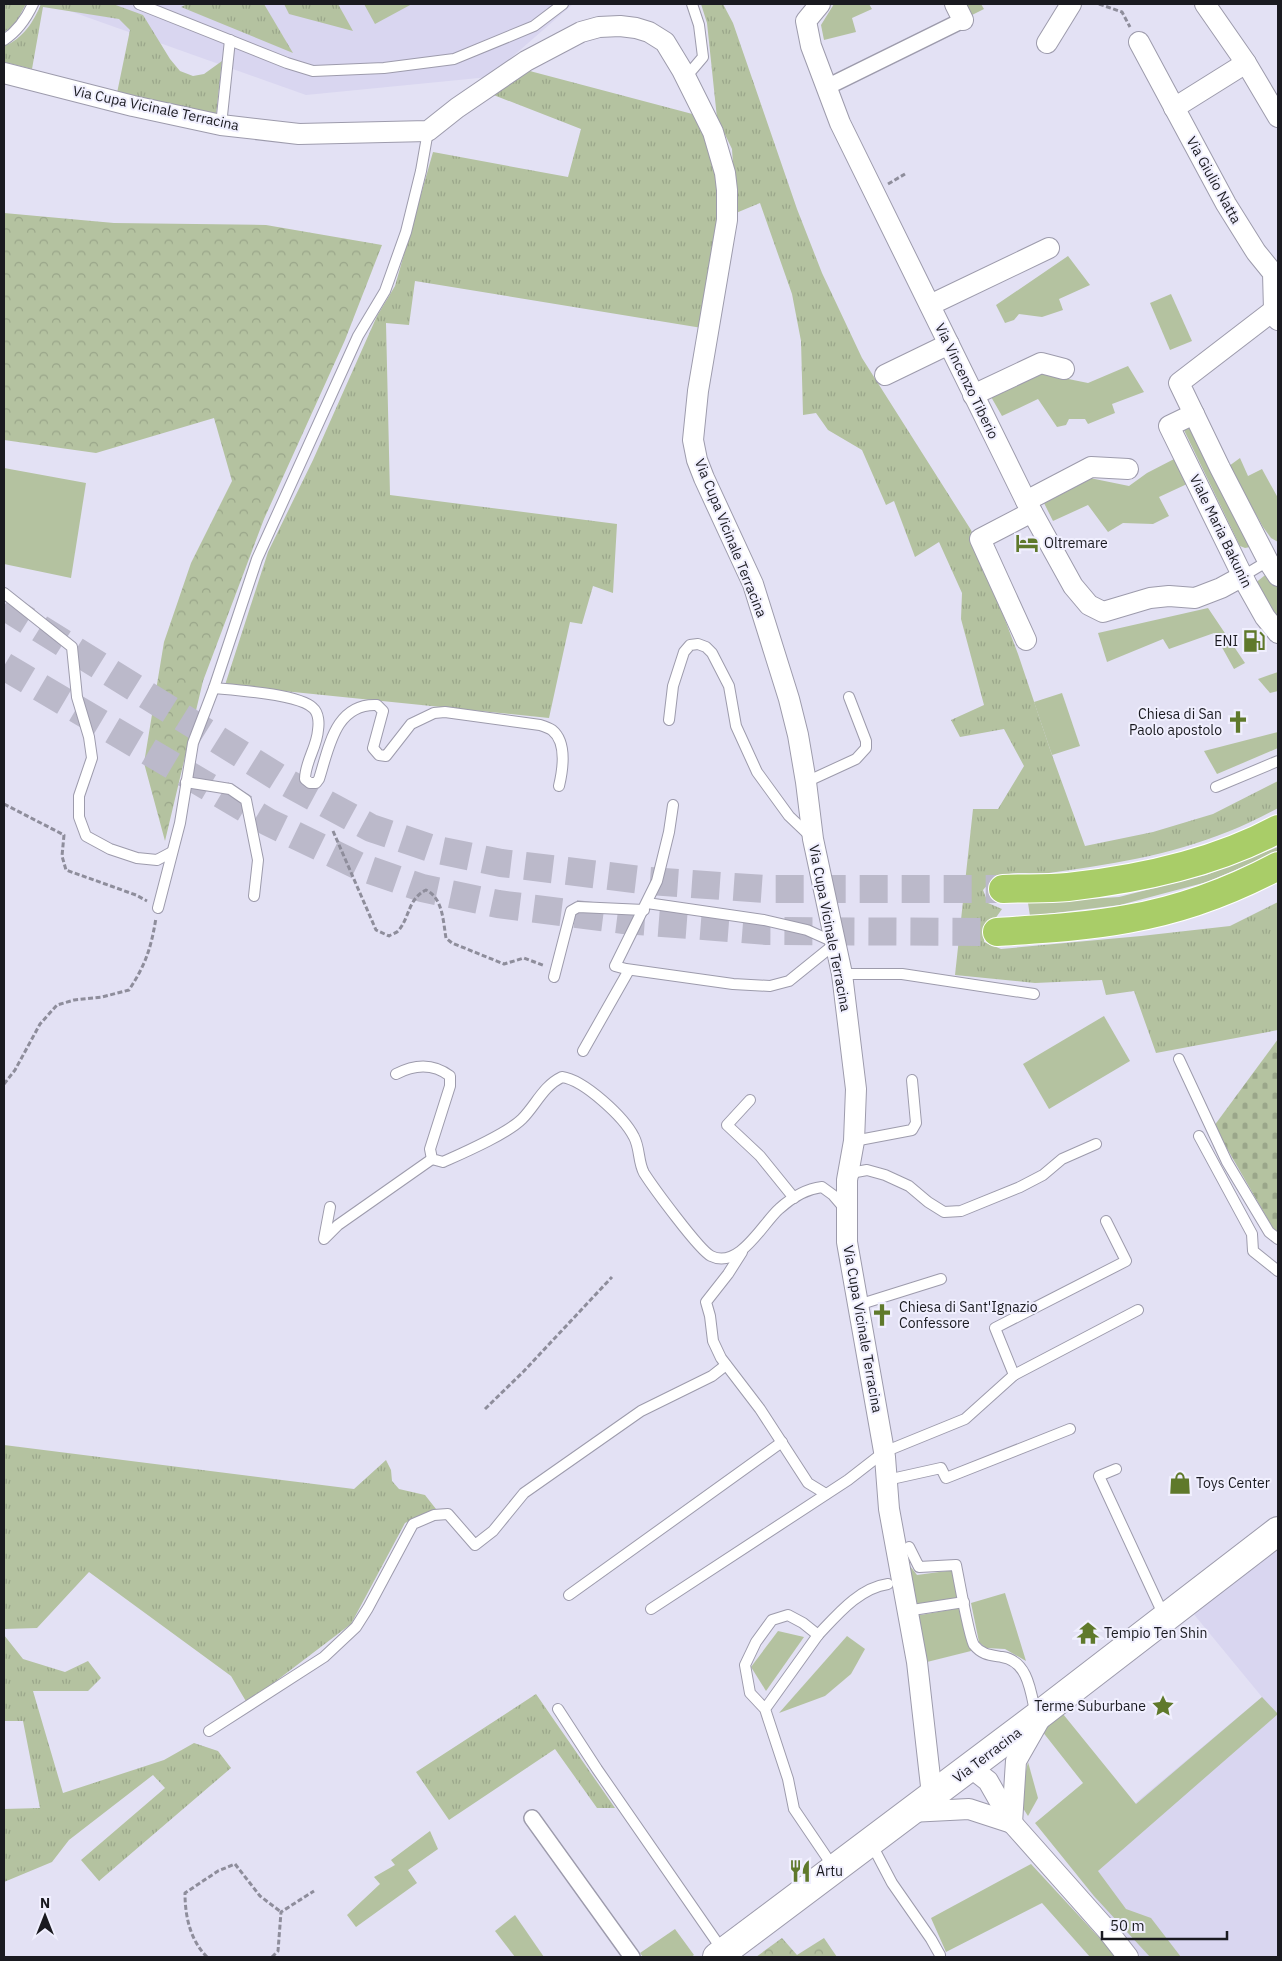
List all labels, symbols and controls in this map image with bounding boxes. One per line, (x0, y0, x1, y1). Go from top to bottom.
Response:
street label: Via Cupa Vicinale Terracina (71, 82, 241, 135)
street label: Via Giulio Natta (1183, 133, 1246, 227)
street label: Via Vincenzo Tiberio (931, 320, 1003, 442)
street label: Via Cupa Vicinale Terracina (691, 456, 771, 620)
street label: Viale Maria Bakunin (1186, 471, 1256, 591)
hotel icon: Oltremare (1014, 530, 1040, 556)
place label: Oltremare (1044, 534, 1108, 552)
fuel station icon: ENI (1241, 628, 1267, 654)
place label: ENI (1214, 632, 1238, 650)
place label: Chiesa di San Paolo apostolo (1129, 705, 1222, 739)
church icon: Chiesa di San Paolo apostolo (1225, 709, 1251, 735)
street label: Via Cupa Vicinale Terracina (805, 843, 855, 1013)
street label: Via Cupa Vicinale Terracina (839, 1244, 887, 1415)
place label: Chiesa di Sant'Ignazio Confessore (899, 1298, 1038, 1332)
church icon: Chiesa di Sant'Ignazio Confessore (869, 1302, 895, 1328)
shop icon: Toys Center (1167, 1470, 1193, 1496)
place label: Toys Center (1196, 1474, 1270, 1492)
temple icon: Tempio Ten Shin (1075, 1620, 1101, 1646)
place label: Tempio Ten Shin (1104, 1624, 1207, 1642)
place icon: Terme Suburbane (1150, 1693, 1176, 1719)
place label: Terme Suburbane (1034, 1697, 1146, 1715)
street label: Via Terracina (949, 1723, 1025, 1787)
restaurant icon: Artu (787, 1858, 813, 1884)
place label: Artu (816, 1862, 843, 1880)
north arrow (20, 1891, 70, 1941)
text: N (40, 1894, 50, 1912)
scale bar (1102, 1908, 1227, 1940)
text: 50 m (1110, 1916, 1145, 1935)

